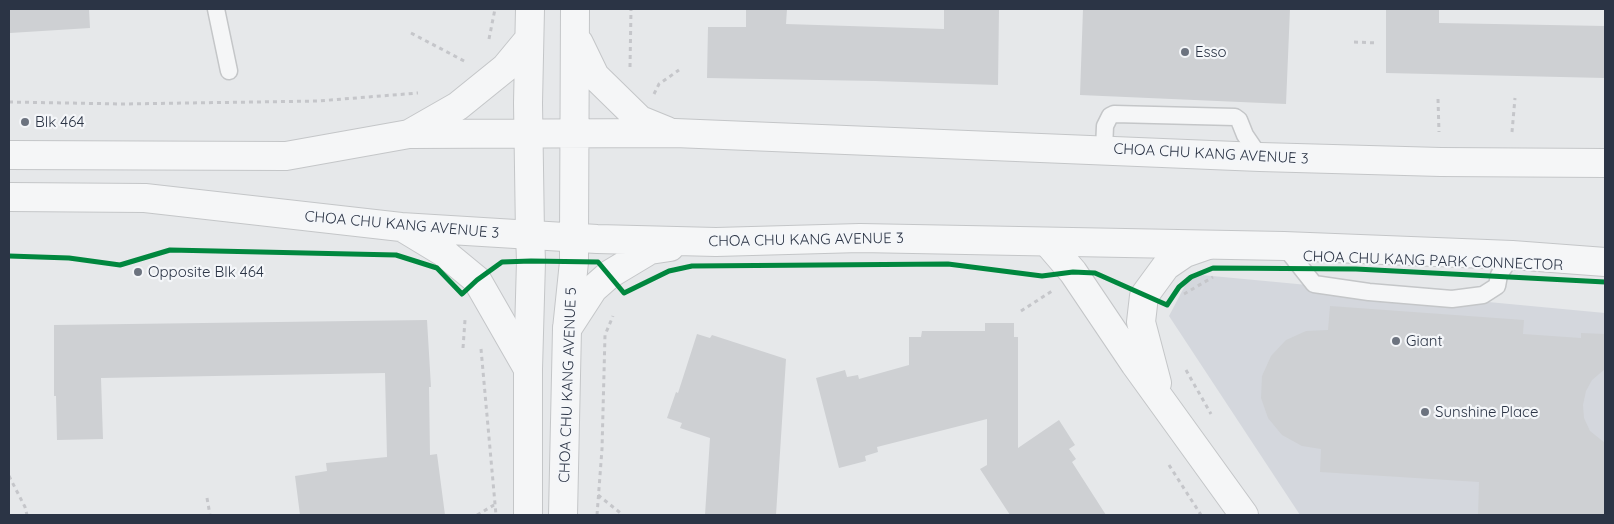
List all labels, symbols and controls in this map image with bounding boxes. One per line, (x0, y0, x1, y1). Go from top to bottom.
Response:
place label: Esso (1195, 43, 1227, 61)
marker: Esso (1179, 46, 1191, 58)
place label: Blk 464 (35, 113, 84, 131)
marker: Blk 464 (19, 116, 31, 128)
street label: CHOA CHU KANG AVENUE 3 (1113, 140, 1309, 168)
street label: CHOA CHU KANG AVENUE 3 (304, 208, 500, 242)
street label: CHOA CHU KANG AVENUE 3 (708, 229, 904, 251)
street label: CHOA CHU KANG PARK CONNECTOR (1303, 247, 1563, 275)
place label: Opposite Blk 464 (148, 263, 264, 281)
marker: Opposite Blk 464 (132, 266, 144, 278)
street label: CHOA CHU KANG AVENUE 5 (556, 287, 580, 483)
place label: Giant (1406, 332, 1442, 350)
marker: Giant (1390, 335, 1402, 347)
place label: Sunshine Place (1435, 403, 1538, 421)
marker: Sunshine Place (1419, 406, 1431, 418)

